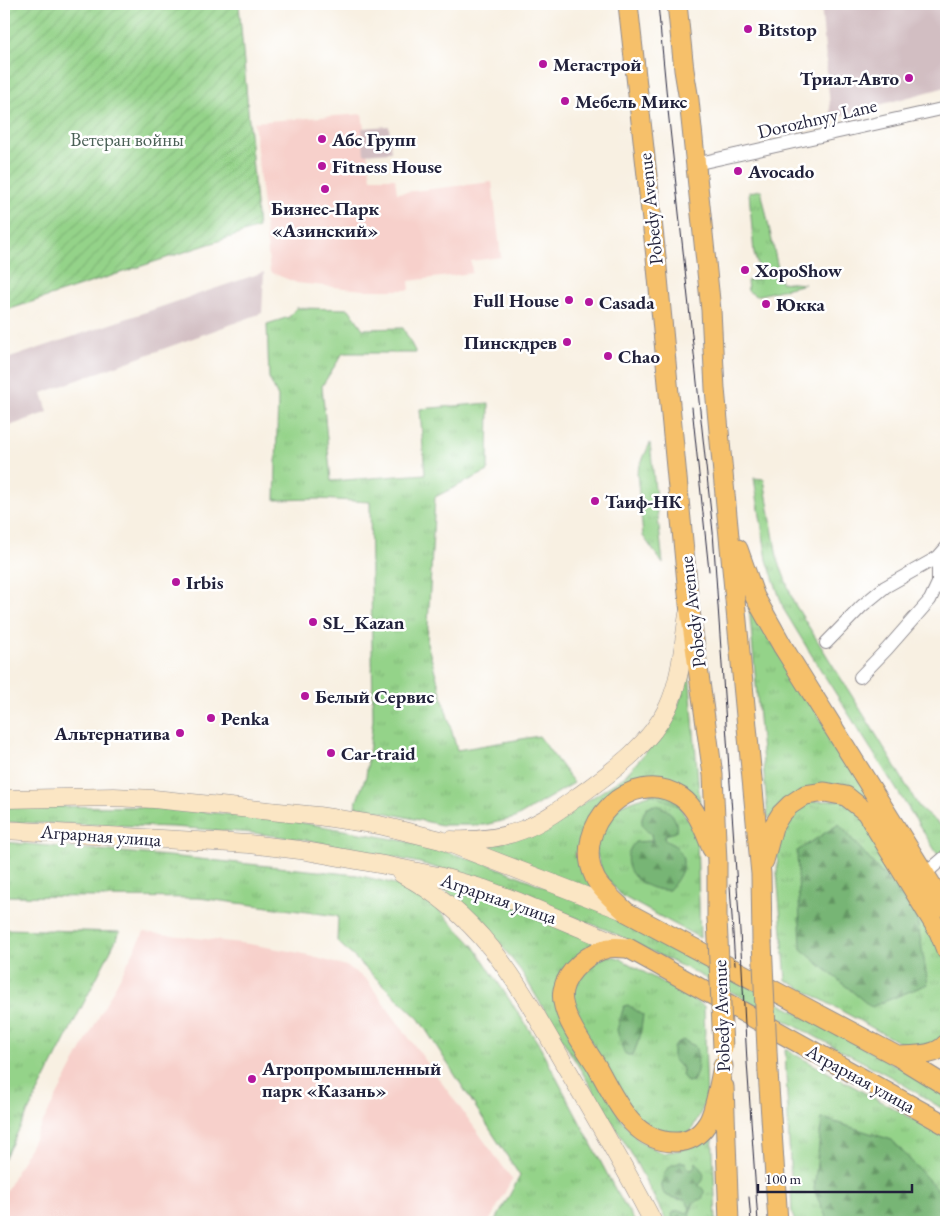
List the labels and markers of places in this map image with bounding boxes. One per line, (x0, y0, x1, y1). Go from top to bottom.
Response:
place label: Bitstop (758, 17, 817, 42)
marker: Bitstop (742, 23, 754, 35)
place label: Мегастрой (553, 52, 641, 77)
marker: Мегастрой (537, 58, 549, 70)
place label: Триал-Авто (799, 66, 899, 91)
marker: Триал-Авто (903, 72, 915, 84)
place label: Мебель Микс (575, 89, 688, 114)
marker: Мебель Микс (559, 95, 571, 107)
place label: Абс Групп (331, 127, 416, 152)
marker: Абс Групп (316, 133, 328, 145)
place label: Fitness House (332, 154, 442, 179)
place label: Avocado (747, 159, 815, 184)
marker: Fitness House (316, 160, 328, 172)
marker: Avocado (732, 165, 744, 177)
marker: Бизнес-Парк «Азинский» (319, 183, 331, 195)
place label: Бизнес-Парк «Азинский» (271, 196, 380, 243)
place label: ХороShow (754, 258, 843, 283)
marker: ХороShow (739, 264, 751, 276)
place label: Full House (473, 288, 559, 313)
place label: Casada (599, 290, 655, 315)
place label: Юкка (776, 292, 825, 317)
marker: Full House (563, 294, 575, 306)
marker: Casada (583, 296, 595, 308)
marker: Юкка (760, 298, 772, 310)
place label: Пинскдрев (464, 330, 557, 355)
marker: Пинскдрев (561, 336, 573, 348)
place label: Chao (618, 344, 660, 369)
marker: Chao (602, 350, 614, 362)
place label: Таиф-НК (605, 489, 682, 514)
marker: Таиф-НК (589, 495, 601, 507)
place label: Irbis (186, 570, 224, 595)
marker: Irbis (170, 576, 182, 588)
place label: SL_Kazan (323, 610, 405, 635)
marker: SL_Kazan (307, 616, 319, 628)
place label: Белый Сервис (315, 684, 434, 709)
marker: Белый Сервис (299, 690, 311, 702)
place label: Penka (221, 706, 270, 731)
marker: Penka (205, 712, 217, 724)
place label: Альтернатива (53, 721, 171, 746)
marker: Альтернатива (174, 727, 186, 739)
place label: Car-traid (341, 741, 416, 766)
marker: Car-traid (325, 747, 337, 759)
place label: Агропромышленный парк «Казань» (261, 1056, 441, 1103)
marker: Агропромышленный парк «Казань» (246, 1073, 258, 1085)

